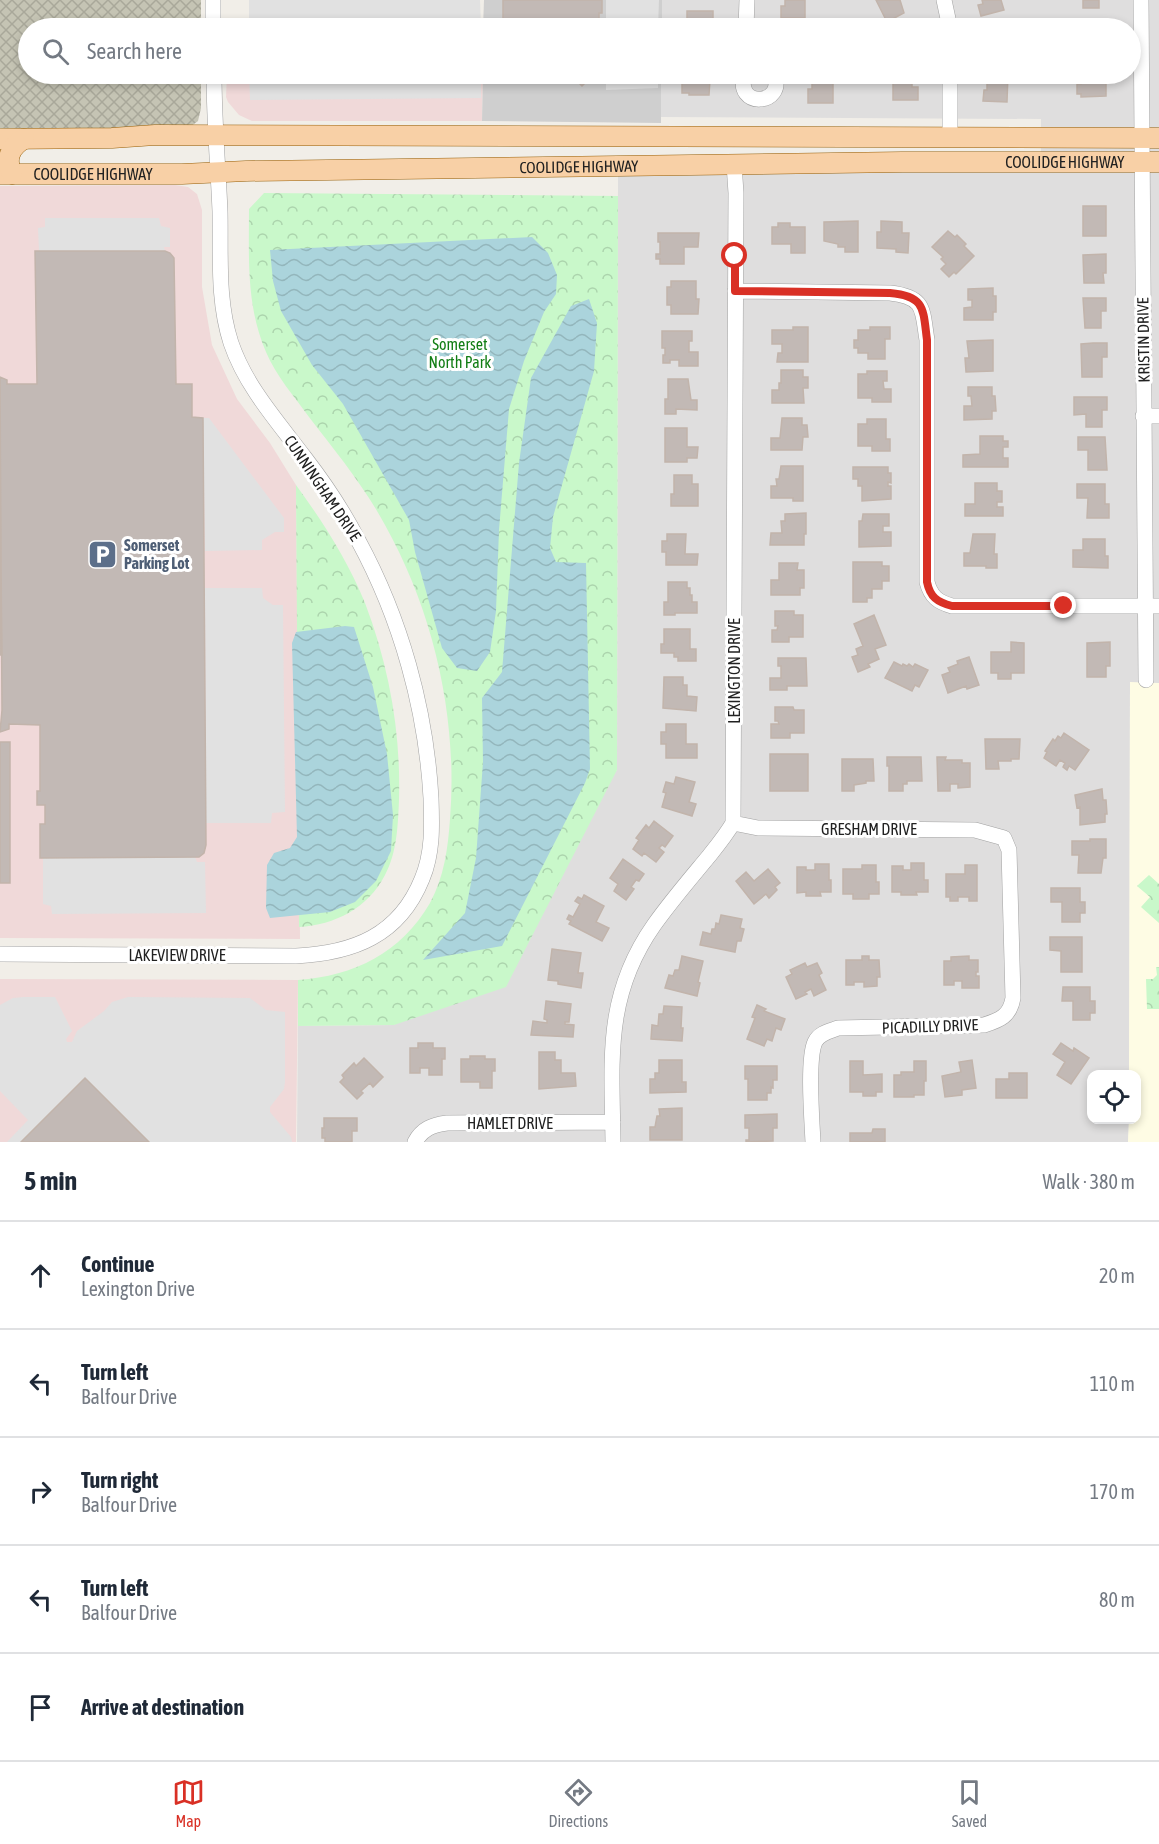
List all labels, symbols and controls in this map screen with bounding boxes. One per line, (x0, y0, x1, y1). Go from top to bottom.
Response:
search box (18, 18, 1141, 84)
icon: search (39, 35, 72, 68)
text: Search here (87, 38, 182, 64)
street label: COOLIDGE HIGHWAY (1005, 153, 1125, 171)
street label: COOLIDGE HIGHWAY (519, 157, 639, 176)
street label: COOLIDGE HIGHWAY (33, 165, 153, 183)
route start (721, 242, 747, 268)
street label: KRISTIN DRIVE (1133, 297, 1153, 383)
park label: Somerset North Park (429, 335, 491, 371)
street label: CUNNINGHAM DRIVE (281, 432, 365, 544)
place label: Somerset Parking Lot (124, 536, 190, 572)
parking icon: Somerset Parking Lot (87, 538, 119, 570)
route end (1050, 592, 1076, 618)
street label: LEXINGTON DRIVE (725, 618, 743, 724)
street label: GRESHAM DRIVE (821, 820, 917, 838)
street label: LAKEVIEW DRIVE (129, 946, 226, 964)
street label: PICADILLY DRIVE (882, 1015, 979, 1037)
map controls (1087, 1070, 1141, 1124)
button: locate (1087, 1070, 1141, 1124)
street label: HAMLET DRIVE (467, 1114, 553, 1132)
text: 5 min (24, 1166, 77, 1196)
text: Walk · 380 m (1043, 1170, 1135, 1193)
text: Continue (81, 1251, 155, 1277)
icon: ahead (24, 1259, 57, 1292)
text: 20 m (1099, 1264, 1135, 1287)
text: Lexington Drive (81, 1277, 195, 1300)
text: Turn left (81, 1359, 148, 1385)
icon: left (24, 1367, 57, 1400)
text: 110 m (1090, 1372, 1135, 1395)
text: Balfour Drive (81, 1385, 177, 1408)
text: Turn right (81, 1467, 158, 1493)
icon: right (24, 1475, 57, 1508)
text: 170 m (1090, 1480, 1135, 1503)
text: Balfour Drive (81, 1493, 177, 1516)
text: Turn left (81, 1575, 148, 1601)
icon: left (24, 1583, 57, 1616)
text: 80 m (1099, 1588, 1135, 1611)
text: Balfour Drive (81, 1601, 177, 1624)
icon: arrive (24, 1691, 57, 1724)
text: Arrive at destination (81, 1694, 244, 1720)
tab: Map (172, 1776, 205, 1830)
tab: Directions (548, 1776, 608, 1830)
tab: Saved (952, 1776, 987, 1830)

